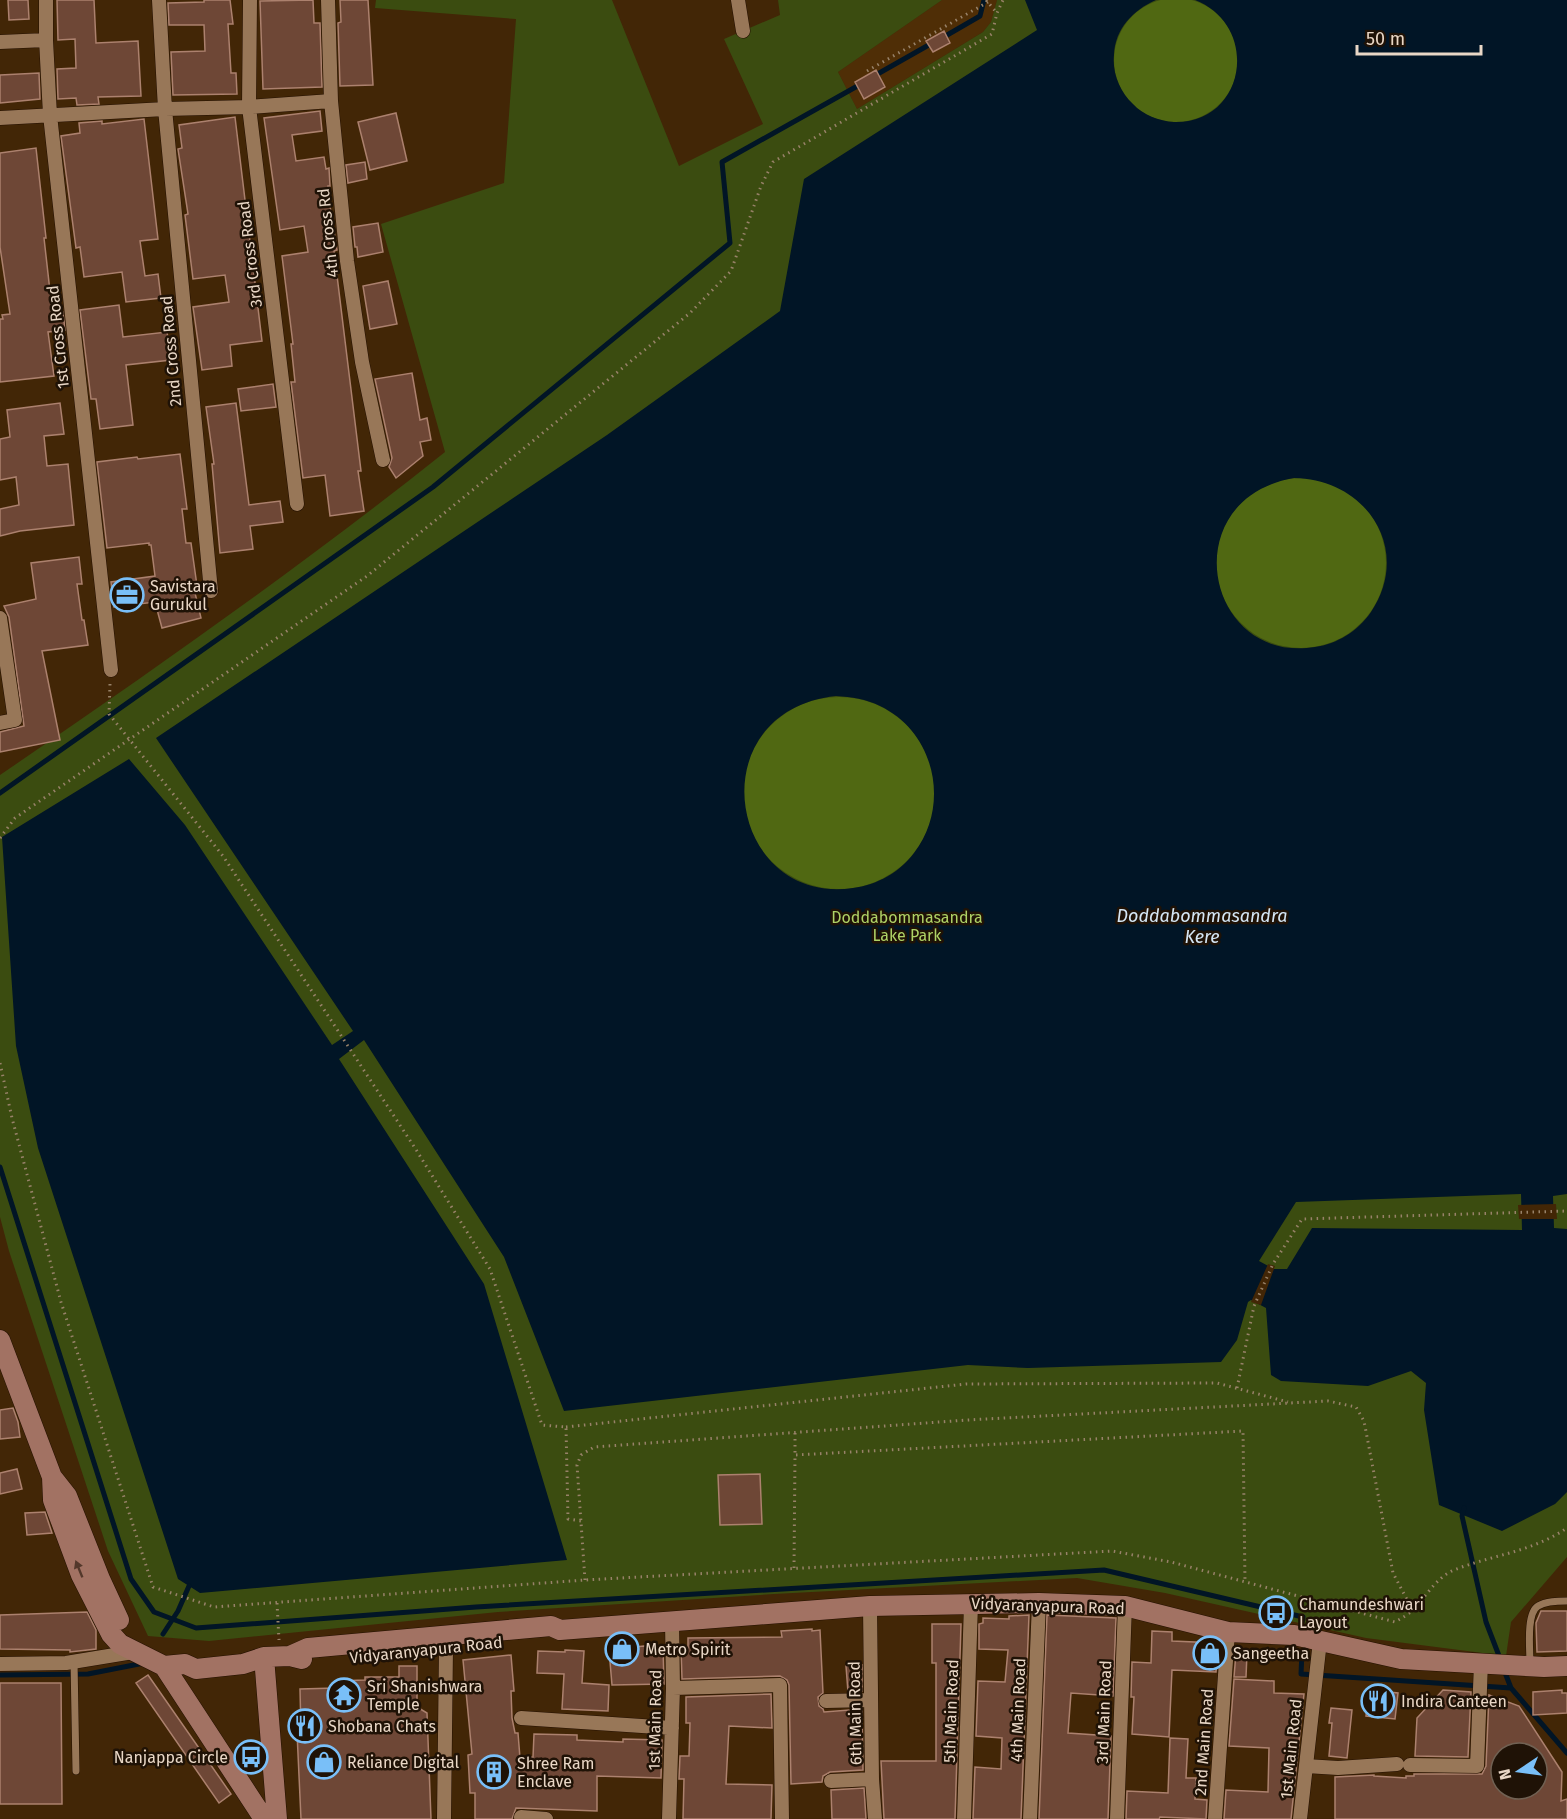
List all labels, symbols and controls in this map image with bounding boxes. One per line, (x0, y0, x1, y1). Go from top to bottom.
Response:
scale bar (1357, 18, 1482, 56)
text: 50 m (1366, 28, 1405, 50)
street label: 4th Cross Rd (314, 187, 342, 279)
street label: 3rd Cross Road (234, 200, 266, 308)
street label: 1st Cross Road (43, 284, 73, 390)
street label: 2nd Cross Road (157, 295, 185, 407)
office icon: Savistara Gurukul (109, 577, 145, 613)
place label: Savistara Gurukul (150, 577, 216, 614)
water label: Doddabommasandra Kere (1117, 905, 1287, 948)
park label: Doddabommasandra Lake Park (831, 908, 983, 945)
one-way arrow (74, 1560, 84, 1578)
street label: Vidyaranyapura Road (971, 1594, 1125, 1618)
bus stop icon: Chamundeshwari Layout (1258, 1595, 1294, 1631)
place label: Chamundeshwari Layout (1299, 1595, 1424, 1632)
shop icon: Metro Spirit (604, 1631, 640, 1667)
street label: Vidyaranyapura Road (349, 1633, 503, 1667)
shop icon: Sangeetha (1192, 1635, 1228, 1671)
place label: Metro Spirit (645, 1640, 731, 1659)
place label: Sangeetha (1233, 1644, 1309, 1663)
street label: 4th Main Road (1007, 1658, 1029, 1762)
street label: 5th Main Road (940, 1659, 962, 1763)
street label: 3rd Main Road (1093, 1660, 1115, 1764)
street label: 6th Main Road (845, 1661, 865, 1765)
street label: 1st Main Road (645, 1670, 665, 1770)
temple icon: Sri Shanishwara Temple (326, 1677, 362, 1713)
place label: Sri Shanishwara Temple (367, 1677, 483, 1714)
restaurant icon: Indira Canteen (1360, 1683, 1396, 1719)
street label: 2nd Main Road (1191, 1688, 1217, 1796)
place label: Indira Canteen (1401, 1692, 1507, 1711)
street label: 1st Main Road (1276, 1698, 1306, 1800)
restaurant icon: Shobana Chats (287, 1708, 323, 1744)
place label: Shobana Chats (328, 1717, 436, 1736)
bus stop icon: Nanjappa Circle (233, 1739, 269, 1775)
north arrow (1489, 1741, 1549, 1801)
shop icon: Reliance Digital (306, 1744, 342, 1780)
place label: Nanjappa Circle (114, 1748, 228, 1767)
place label: Reliance Digital (347, 1753, 460, 1772)
building icon: Shree Ram Enclave (476, 1754, 512, 1790)
place label: Shree Ram Enclave (517, 1754, 594, 1791)
text: N (1494, 1767, 1515, 1782)

